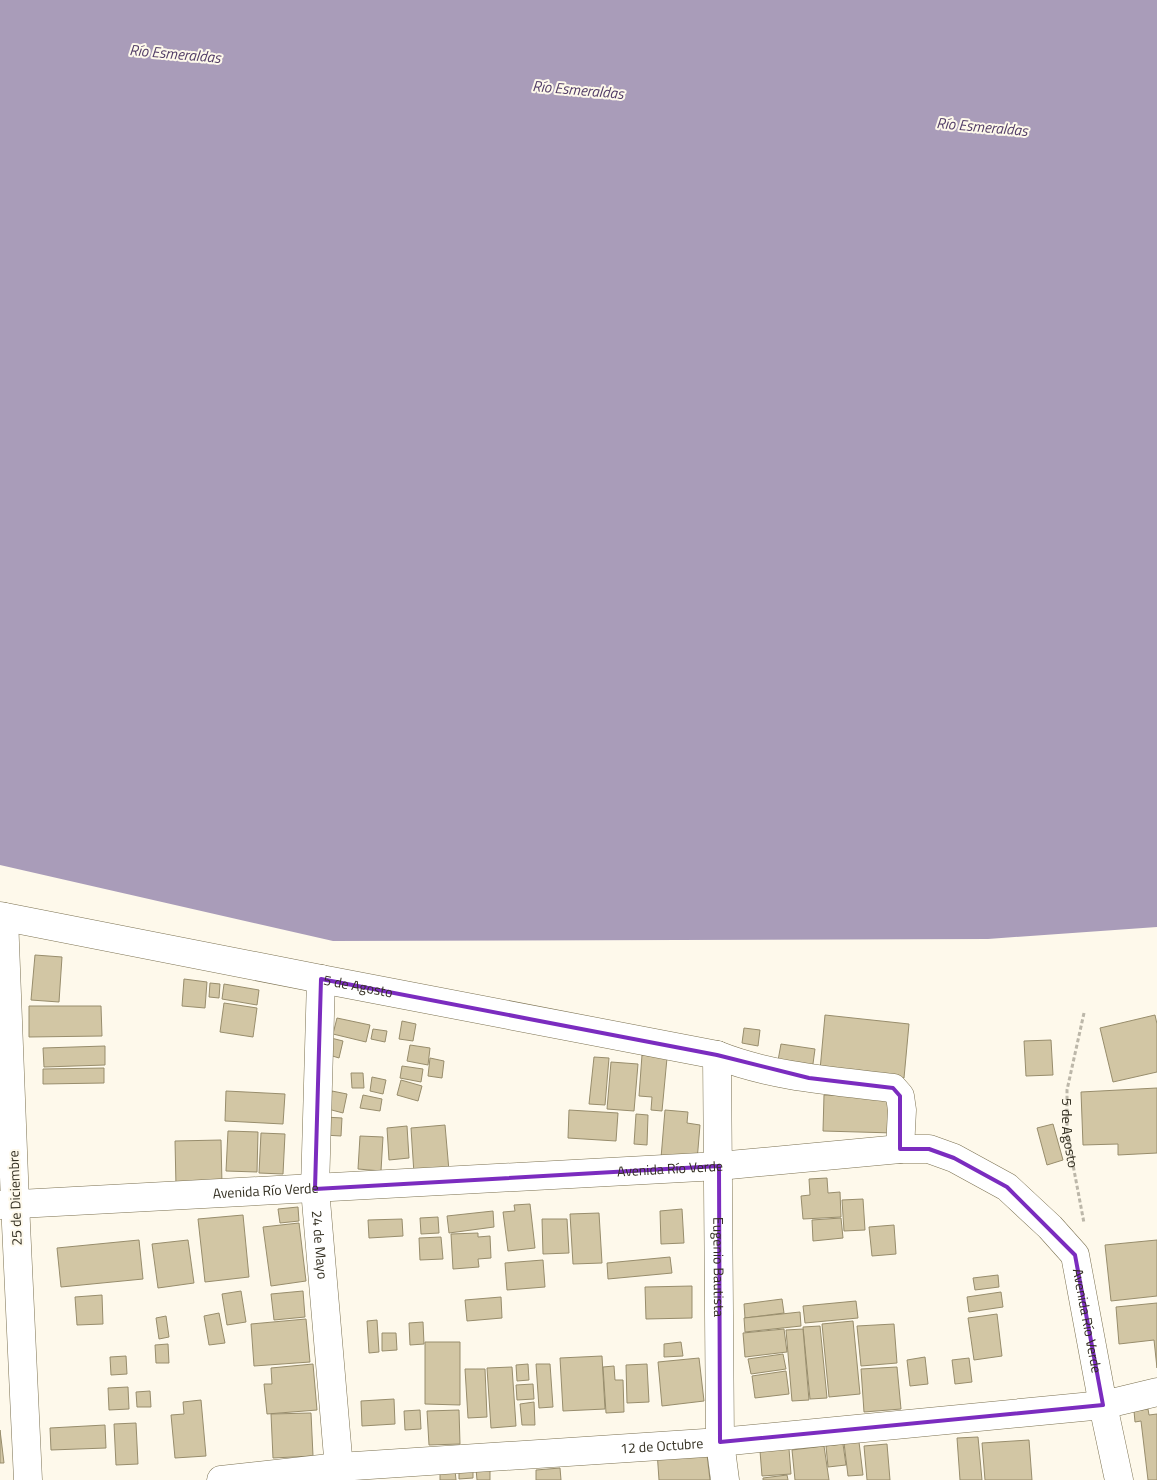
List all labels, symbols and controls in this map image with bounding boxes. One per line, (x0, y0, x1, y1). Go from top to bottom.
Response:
water label: Río Esmeraldas (128, 38, 223, 69)
water label: Río Esmeraldas (531, 74, 626, 105)
water label: Río Esmeraldas (935, 111, 1030, 142)
street label: 5 de Agosto (322, 969, 395, 1003)
street label: 5 de Agosto (1057, 1098, 1084, 1169)
street label: 25 de Diciembre (2, 1150, 27, 1246)
street label: Avenida Río Verde (616, 1155, 724, 1182)
street label: Avenida Río Verde (212, 1177, 319, 1203)
street label: 24 de Mayo (307, 1209, 334, 1280)
street label: Eugenio Bautista (708, 1217, 730, 1317)
street label: Avenida Río Verde (1068, 1267, 1108, 1375)
street label: 12 de Octubre (619, 1432, 704, 1459)

